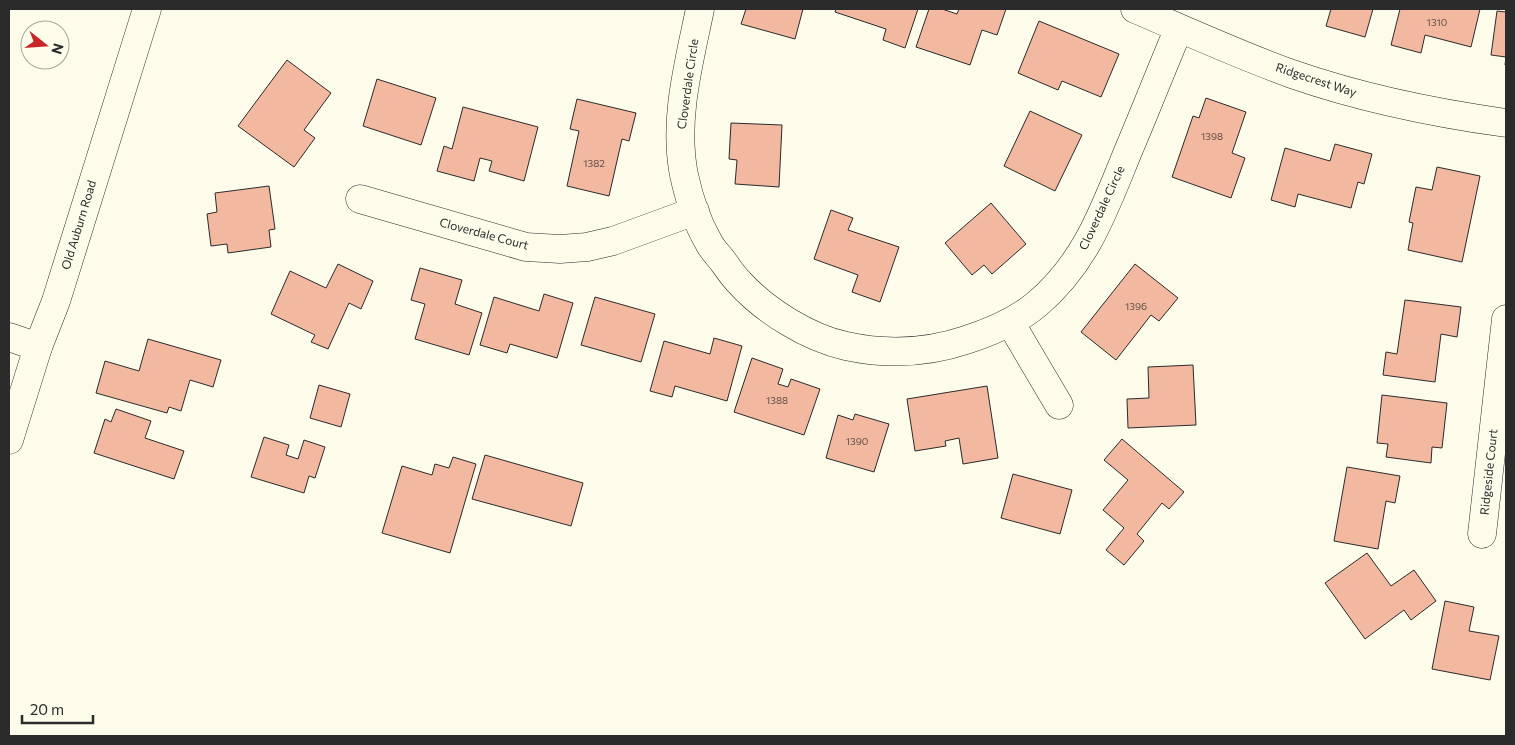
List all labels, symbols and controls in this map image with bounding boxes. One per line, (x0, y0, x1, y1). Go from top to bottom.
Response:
house number: 1310 (1427, 16, 1447, 28)
north arrow (20, 20, 70, 70)
street label: Cloverdale Circle (674, 38, 700, 130)
text: N (48, 41, 68, 56)
street label: Ridgecrest Way (1274, 59, 1359, 99)
house number: 1398 (1201, 130, 1223, 142)
house number: 1382 (583, 157, 605, 169)
street label: Cloverdale Circle (1075, 163, 1127, 252)
street label: Old Auburn Road (58, 178, 98, 271)
street label: Cloverdale Court (438, 214, 530, 252)
house number: 1396 (1125, 300, 1147, 312)
house number: 1388 (766, 394, 788, 406)
street label: Ridgeside Court (1477, 428, 1500, 516)
house number: 1390 (846, 435, 868, 447)
scale bar (22, 692, 94, 724)
text: 20 m (30, 700, 64, 718)

